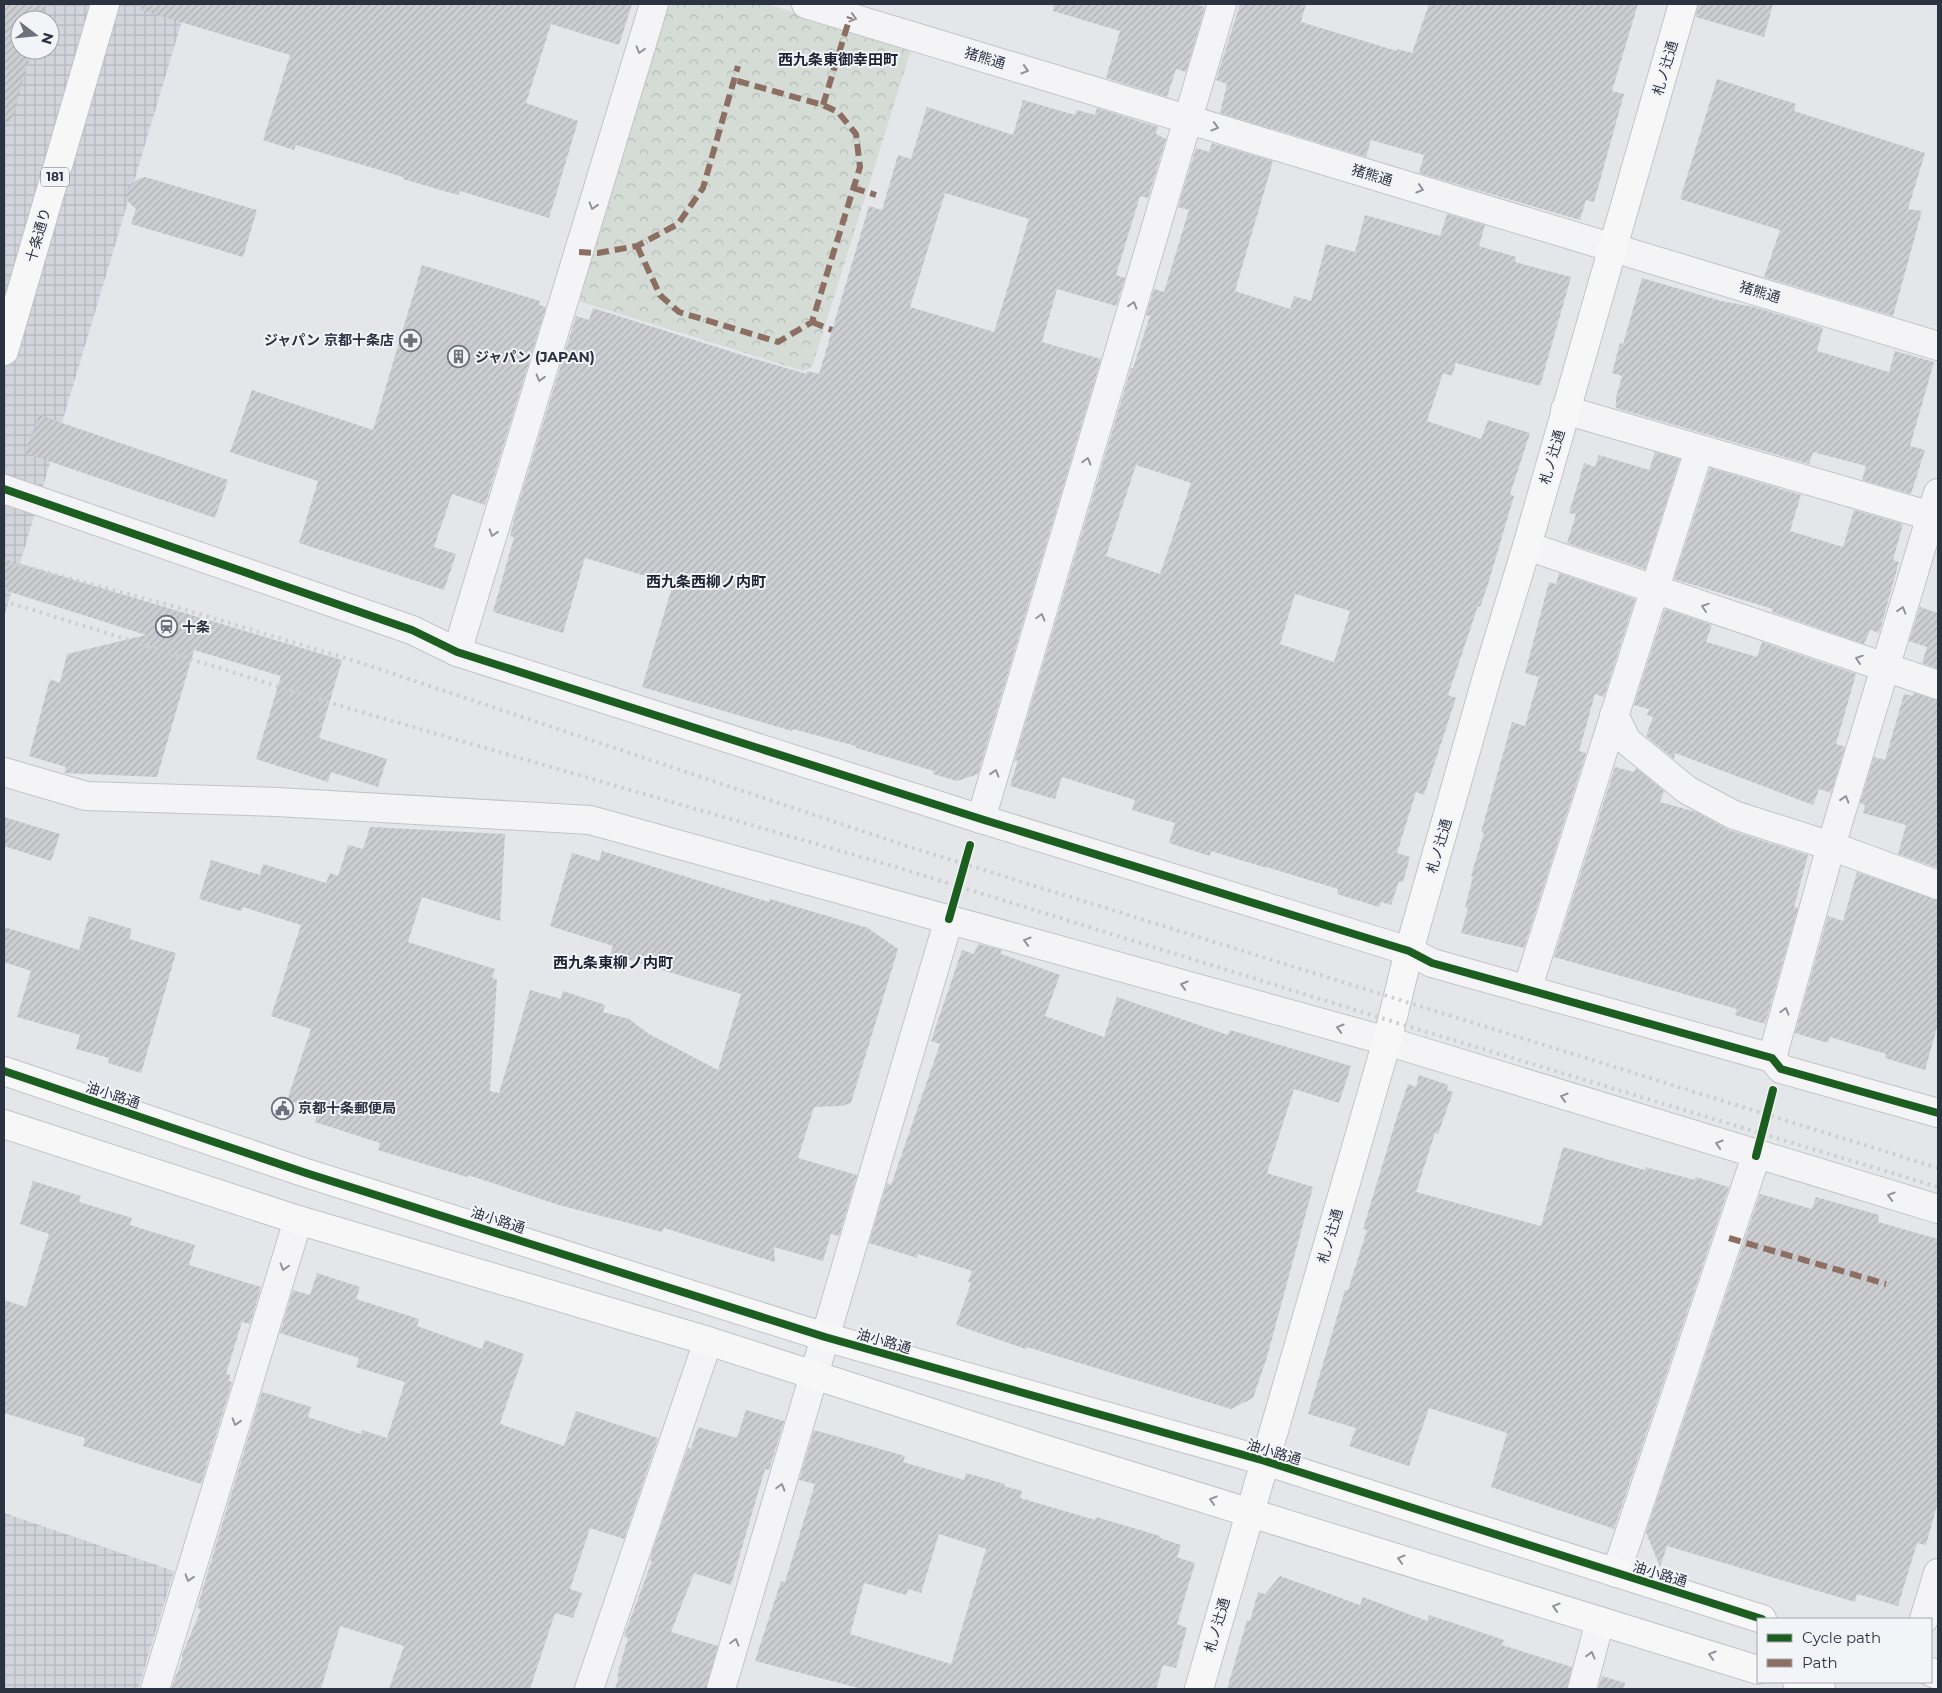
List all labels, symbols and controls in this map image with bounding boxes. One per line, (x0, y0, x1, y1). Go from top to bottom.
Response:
north arrow (10, 10, 60, 60)
one-way arrow (849, 12, 857, 22)
text: N (37, 31, 58, 47)
street label: 札ノ辻通 (1649, 39, 1681, 97)
street label: 猪熊通 (962, 43, 1008, 73)
one-way arrow (636, 46, 646, 54)
district label: 西九条東御幸田町 (778, 50, 898, 69)
one-way arrow (1021, 64, 1029, 74)
one-way arrow (1210, 122, 1218, 132)
street label: 猪熊通 (1349, 160, 1395, 190)
road number: 181 (41, 168, 69, 186)
one-way arrow (1416, 184, 1424, 194)
one-way arrow (588, 201, 598, 209)
street label: 十条通り (22, 206, 54, 264)
street label: 猪熊通 (1737, 277, 1783, 307)
one-way arrow (1127, 301, 1137, 310)
pharmacy icon: ジャパン 京都十条店 (398, 328, 422, 352)
place label: ジャパン 京都十条店 (264, 331, 394, 349)
building icon: ジャパン (JAPAN) (447, 345, 471, 369)
place label: ジャパン (JAPAN) (475, 348, 595, 366)
one-way arrow (536, 373, 546, 382)
street label: 札ノ辻通 (1536, 428, 1568, 486)
one-way arrow (1081, 457, 1091, 465)
one-way arrow (488, 529, 498, 537)
district label: 西九条西柳ノ内町 (646, 572, 766, 591)
one-way arrow (1701, 602, 1710, 612)
one-way arrow (1897, 607, 1907, 615)
one-way arrow (1035, 613, 1045, 621)
station icon: 十条 (154, 615, 178, 639)
place label: 十条 (182, 618, 210, 636)
one-way arrow (1855, 654, 1864, 664)
one-way arrow (989, 769, 999, 777)
one-way arrow (1840, 796, 1850, 804)
street label: 札ノ辻通 (1423, 817, 1455, 875)
one-way arrow (1023, 936, 1032, 946)
district label: 西九条東柳ノ内町 (553, 953, 673, 972)
one-way arrow (1180, 980, 1188, 990)
one-way arrow (1779, 1008, 1789, 1016)
one-way arrow (1336, 1024, 1345, 1034)
street label: 油小路通 (84, 1078, 142, 1112)
one-way arrow (1560, 1092, 1568, 1102)
public building icon: 京都十条郵便局 (270, 1096, 294, 1120)
place label: 京都十条郵便局 (298, 1099, 396, 1117)
one-way arrow (1715, 1140, 1724, 1150)
one-way arrow (1888, 1191, 1896, 1201)
street label: 油小路通 (469, 1203, 527, 1237)
street label: 札ノ辻通 (1314, 1207, 1346, 1265)
one-way arrow (280, 1263, 290, 1271)
street label: 油小路通 (855, 1325, 913, 1357)
one-way arrow (232, 1418, 242, 1426)
street label: 油小路通 (1245, 1435, 1303, 1469)
one-way arrow (776, 1483, 786, 1491)
one-way arrow (1209, 1496, 1217, 1506)
one-way arrow (1398, 1554, 1406, 1564)
street label: 油小路通 (1631, 1557, 1689, 1591)
one-way arrow (184, 1573, 194, 1582)
street label: 札ノ辻通 (1201, 1596, 1233, 1654)
one-way arrow (1553, 1603, 1561, 1613)
legend (1757, 1618, 1932, 1683)
text: Cycle path (1802, 1628, 1881, 1647)
one-way arrow (730, 1639, 740, 1647)
one-way arrow (1585, 1651, 1596, 1660)
one-way arrow (1708, 1651, 1716, 1661)
text: Path (1802, 1653, 1838, 1672)

